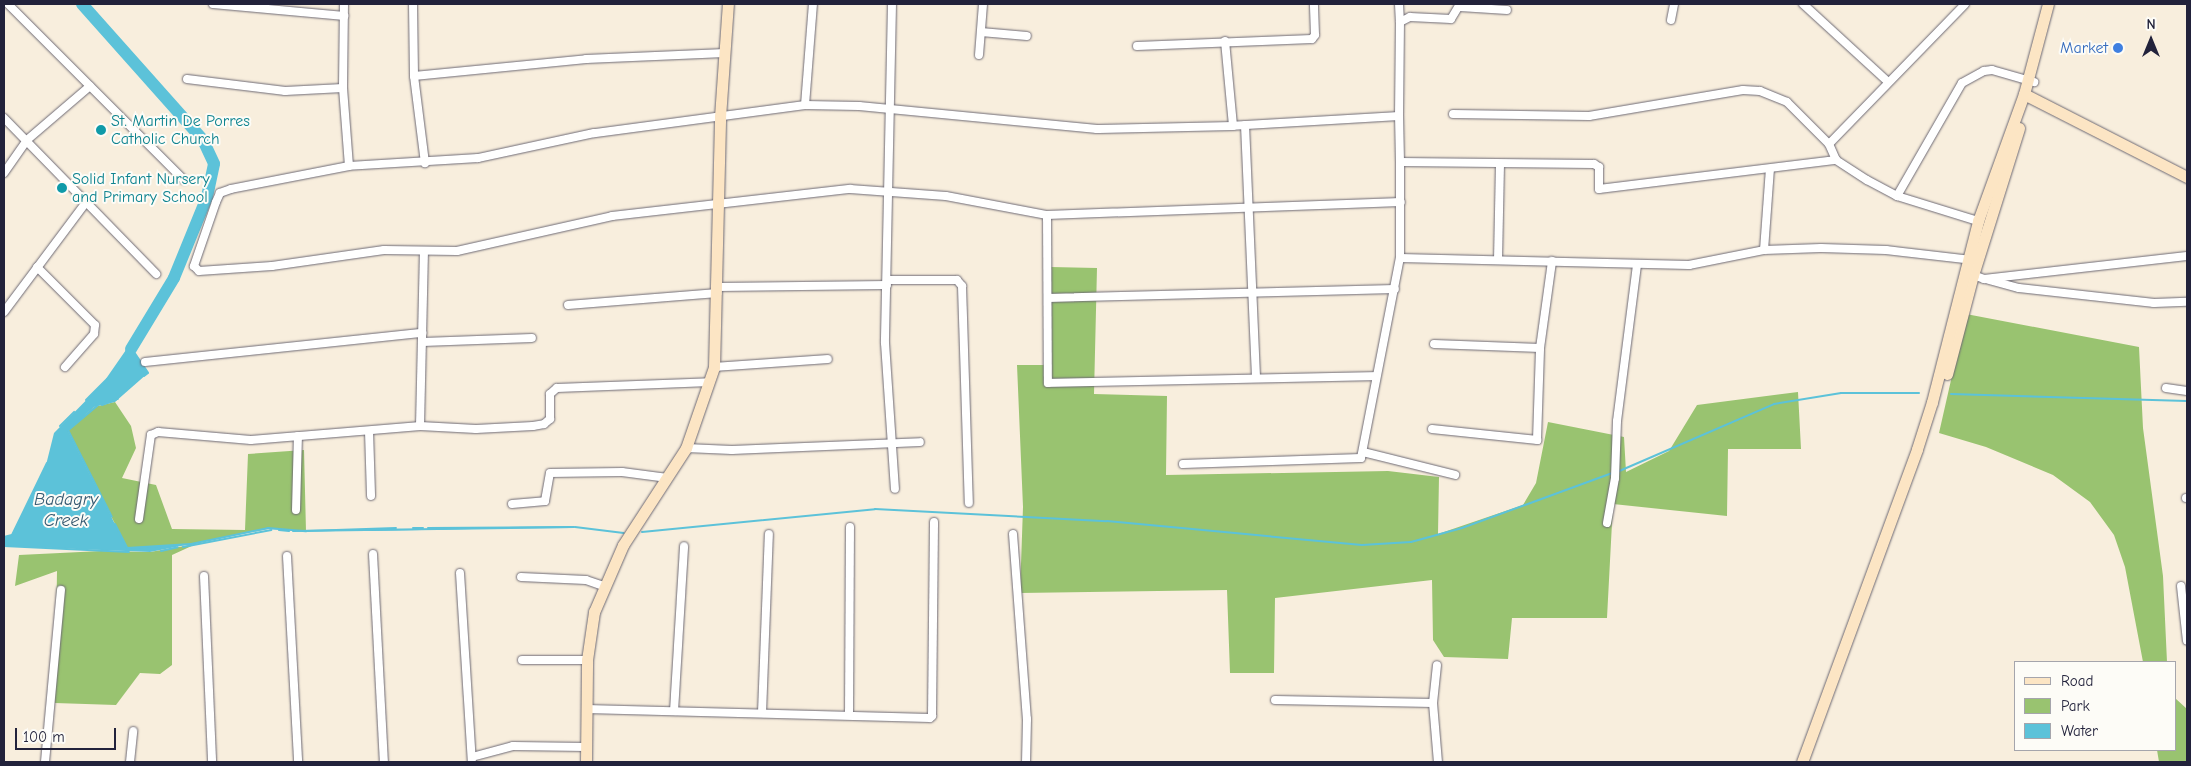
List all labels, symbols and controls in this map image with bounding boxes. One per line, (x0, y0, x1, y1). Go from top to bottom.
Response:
north arrow (2126, 15, 2176, 65)
text: N (2146, 16, 2156, 33)
place label: Market (2060, 38, 2108, 58)
marker: Market (2112, 42, 2124, 54)
place label: St. Martin De Porres Catholic Church (111, 111, 250, 149)
marker: St. Martin De Porres Catholic Church (95, 124, 107, 136)
place label: Solid Infant Nursery and Primary School (72, 169, 210, 207)
marker: Solid Infant Nursery and Primary School (56, 182, 68, 194)
water label: Badagry Creek (34, 490, 98, 532)
legend (2014, 661, 2176, 751)
text: Road (2061, 672, 2093, 690)
text: Park (2061, 697, 2090, 715)
scale bar (18, 718, 119, 750)
text: Water (2061, 722, 2098, 740)
text: 100 m (23, 728, 65, 746)

